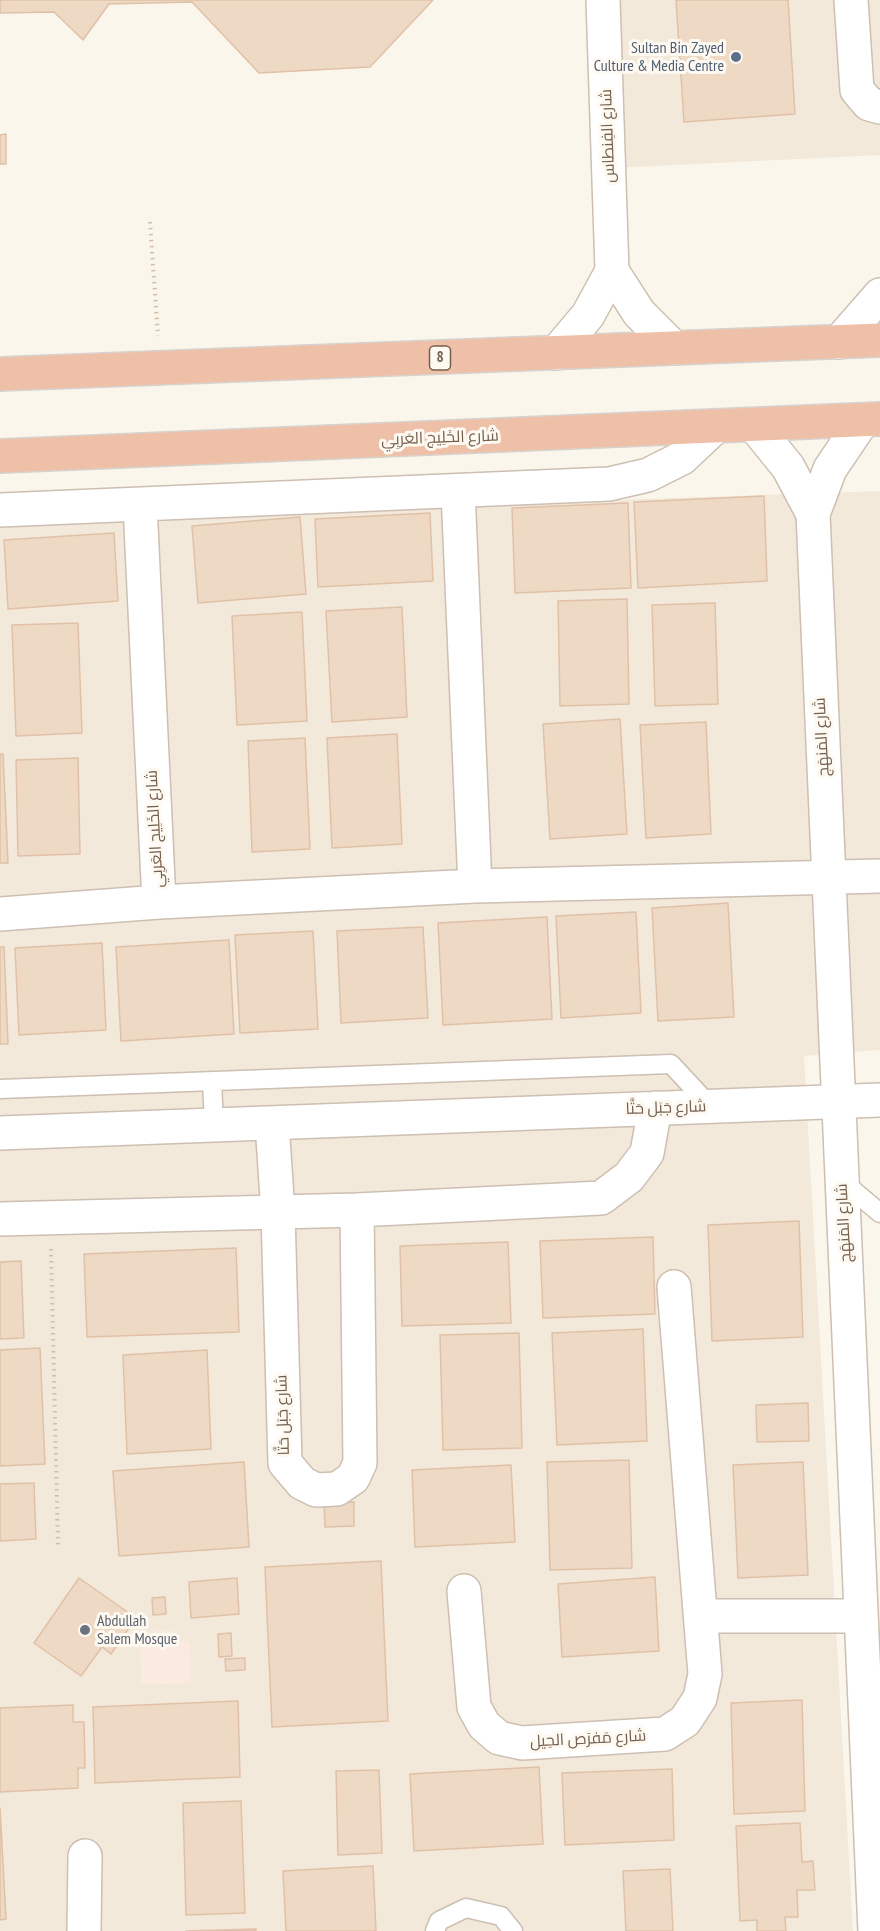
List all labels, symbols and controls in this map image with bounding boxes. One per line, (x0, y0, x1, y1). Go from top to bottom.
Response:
place label: Sultan Bin Zayed Culture & Media Centre (594, 38, 724, 76)
marker: Sultan Bin Zayed Culture & Media Centre (729, 50, 743, 64)
street label: شارع الفِنطاس (597, 89, 619, 183)
road number: 8 (430, 346, 450, 370)
street label: شارع الخَلِيج العَربِي (381, 426, 499, 450)
street label: شارع المَنهَج (810, 697, 834, 777)
street label: شارع الخَلِيج العَربِي (142, 770, 168, 888)
street label: شارع جَبَل حَتَّا (625, 1097, 707, 1119)
street label: شارع المَنهَج (832, 1183, 856, 1263)
street label: شارع جَبَل حَتَّا (272, 1374, 294, 1456)
place label: Abdullah Salem Mosque (97, 1611, 177, 1649)
marker: Abdullah Salem Mosque (78, 1623, 92, 1637)
street label: شارع مَفرَص الحِيل (529, 1726, 647, 1752)

